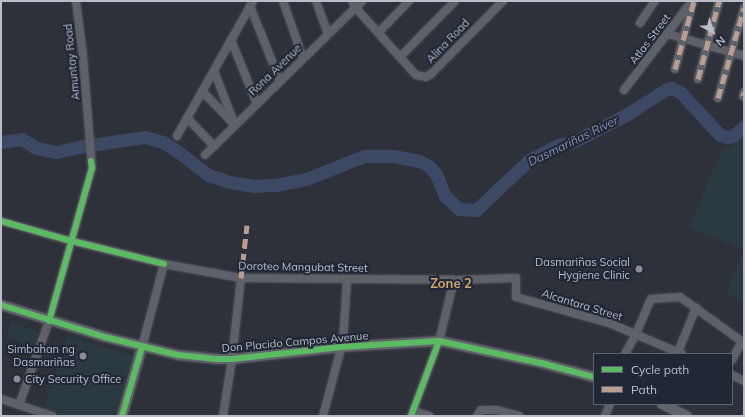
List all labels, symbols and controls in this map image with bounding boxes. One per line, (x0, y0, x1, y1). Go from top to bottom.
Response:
street label: Atlas Street (627, 11, 673, 67)
north arrow (693, 12, 733, 52)
street label: Alina Road (424, 16, 472, 66)
street label: Amuntay Road (61, 23, 83, 101)
text: N (713, 33, 728, 49)
street label: Rona Avenue (246, 42, 304, 98)
water label: Dasmariñas River (525, 113, 621, 169)
place label: Dasmariñas Social Hygiene Clinic (535, 256, 630, 282)
street label: Doroteo Mangubat Street (238, 259, 368, 275)
marker: Dasmariñas Social Hygiene Clinic (633, 263, 645, 275)
district label: Zone 2 (430, 275, 472, 291)
street label: Alcantara Street (540, 286, 624, 324)
street label: Don Placido Campos Avenue (221, 329, 369, 355)
place label: Simbahan ng Dasmariñas (7, 343, 75, 369)
marker: Simbahan ng Dasmariñas (78, 351, 88, 361)
legend (593, 353, 733, 405)
text: Cycle path (631, 362, 689, 377)
place label: City Security Office (25, 372, 121, 386)
marker: City Security Office (12, 374, 22, 384)
text: Path (631, 382, 657, 397)

